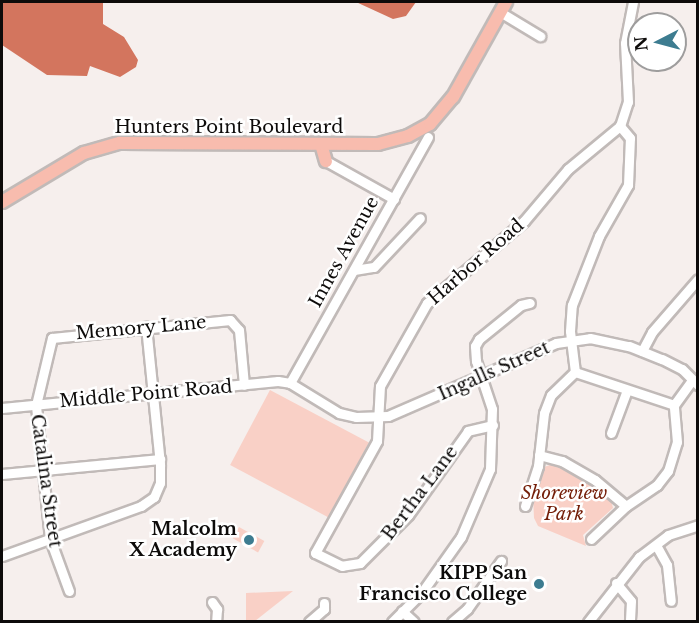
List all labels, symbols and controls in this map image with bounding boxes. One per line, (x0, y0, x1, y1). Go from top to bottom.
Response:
north arrow (627, 12, 687, 72)
text: N (630, 35, 652, 52)
street label: Hunters Point Boulevard (115, 116, 343, 138)
street label: Innes Avenue (304, 192, 384, 312)
street label: Harbor Road (423, 214, 529, 310)
street label: Memory Lane (75, 312, 207, 344)
street label: Ingalls Street (435, 337, 553, 405)
street label: Middle Point Road (59, 376, 233, 412)
street label: Catalina Street (26, 413, 66, 549)
street label: Bertha Lane (377, 441, 463, 545)
park label: Shoreview Park (521, 483, 607, 526)
place label: Malcolm X Academy (128, 519, 237, 562)
marker: Malcolm X Academy (242, 533, 256, 547)
place label: KIPP San Francisco College (359, 563, 527, 606)
marker: KIPP San Francisco College (532, 577, 546, 591)

